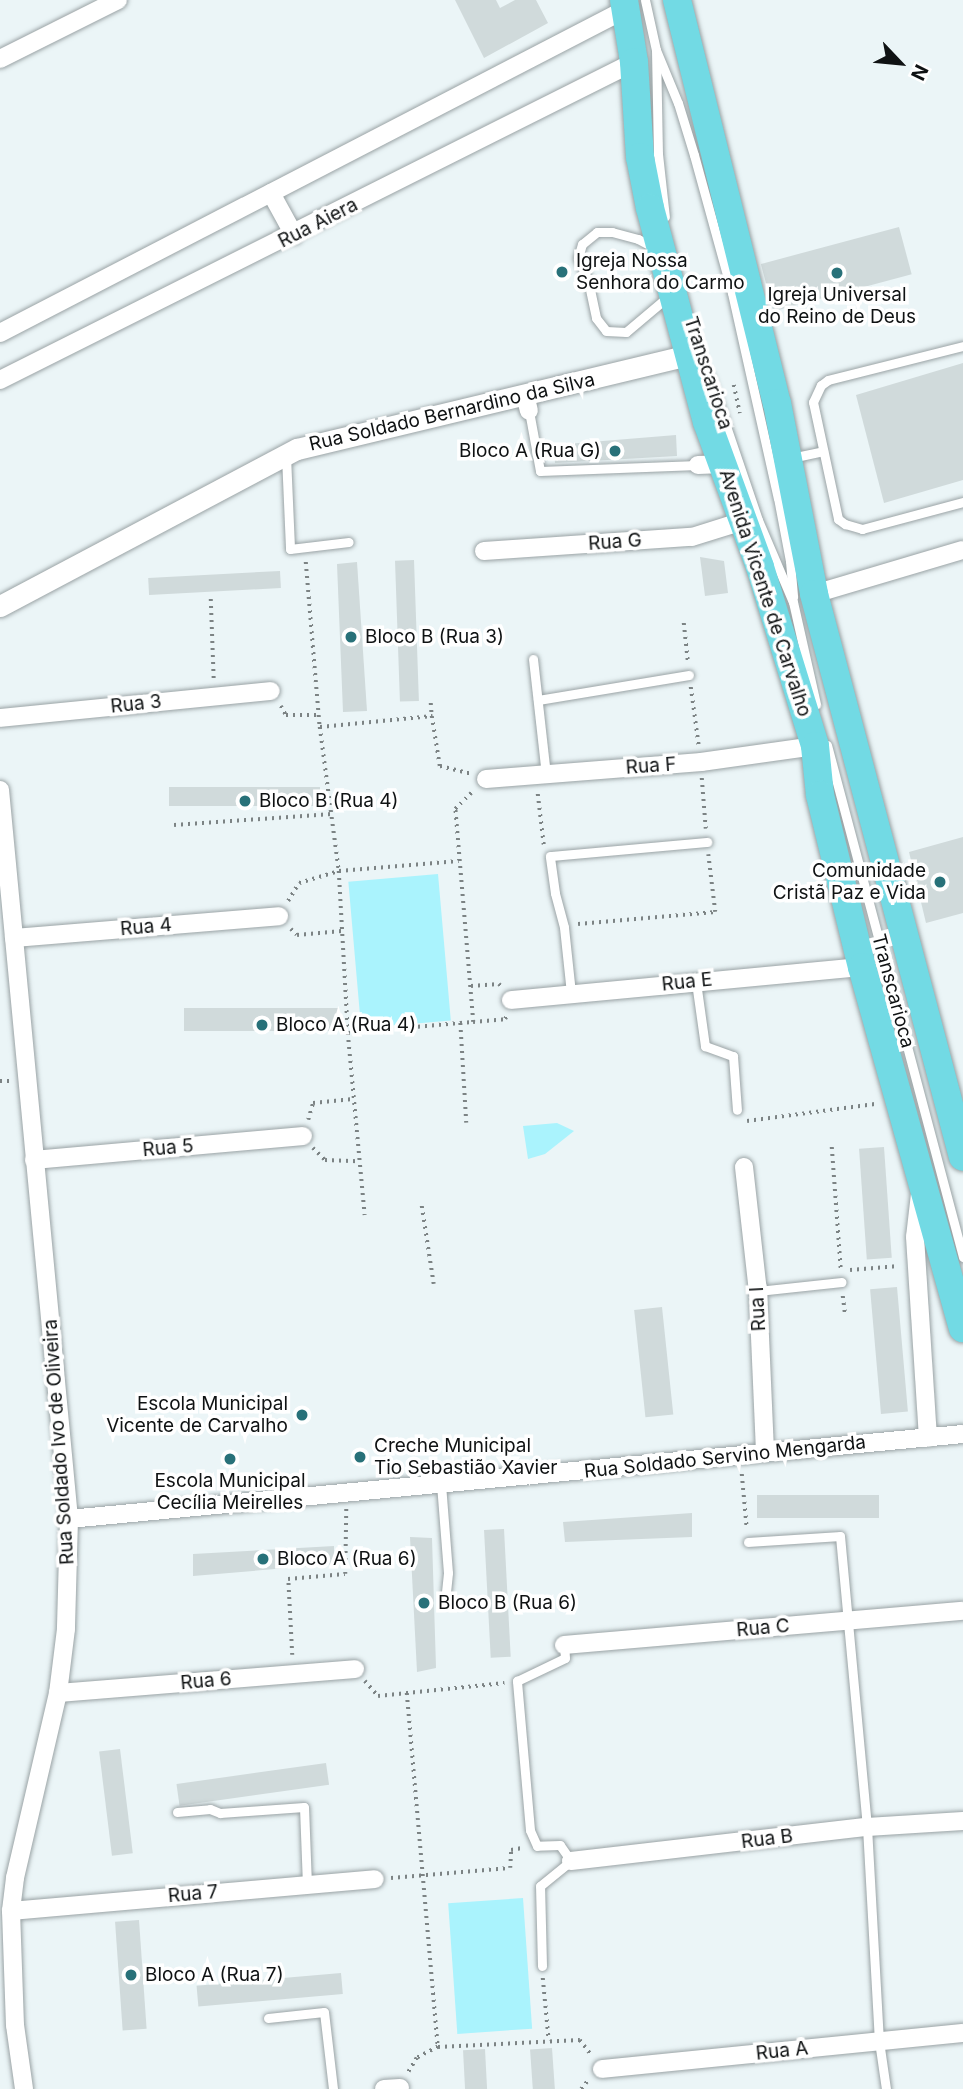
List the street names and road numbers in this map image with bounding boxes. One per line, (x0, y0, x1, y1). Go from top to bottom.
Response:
street label: Rua Aiera (274, 193, 362, 253)
street label: Transcarioca (679, 314, 737, 432)
street label: Rua Soldado Bernardino da Silva (307, 368, 597, 456)
street label: Avenida Vicente de Carvalho (714, 467, 816, 719)
street label: Rua G (587, 529, 643, 555)
street label: Rua 3 (109, 690, 163, 718)
street label: Rua F (625, 753, 677, 779)
street label: Rua 4 (119, 913, 173, 941)
street label: Transcarioca (867, 931, 919, 1051)
street label: Rua E (661, 968, 713, 996)
street label: Rua 5 (142, 1134, 194, 1162)
street label: Rua I (745, 1286, 771, 1332)
street label: Rua Soldado Ivo de Oliveira (39, 1318, 79, 1566)
street label: Rua Soldado Servino Mengarda (583, 1431, 867, 1483)
street label: Rua C (735, 1614, 791, 1642)
street label: Rua 6 (179, 1667, 233, 1695)
street label: Rua B (740, 1825, 794, 1853)
street label: Rua 7 (167, 1880, 219, 1908)
street label: Rua A (755, 2037, 809, 2065)

